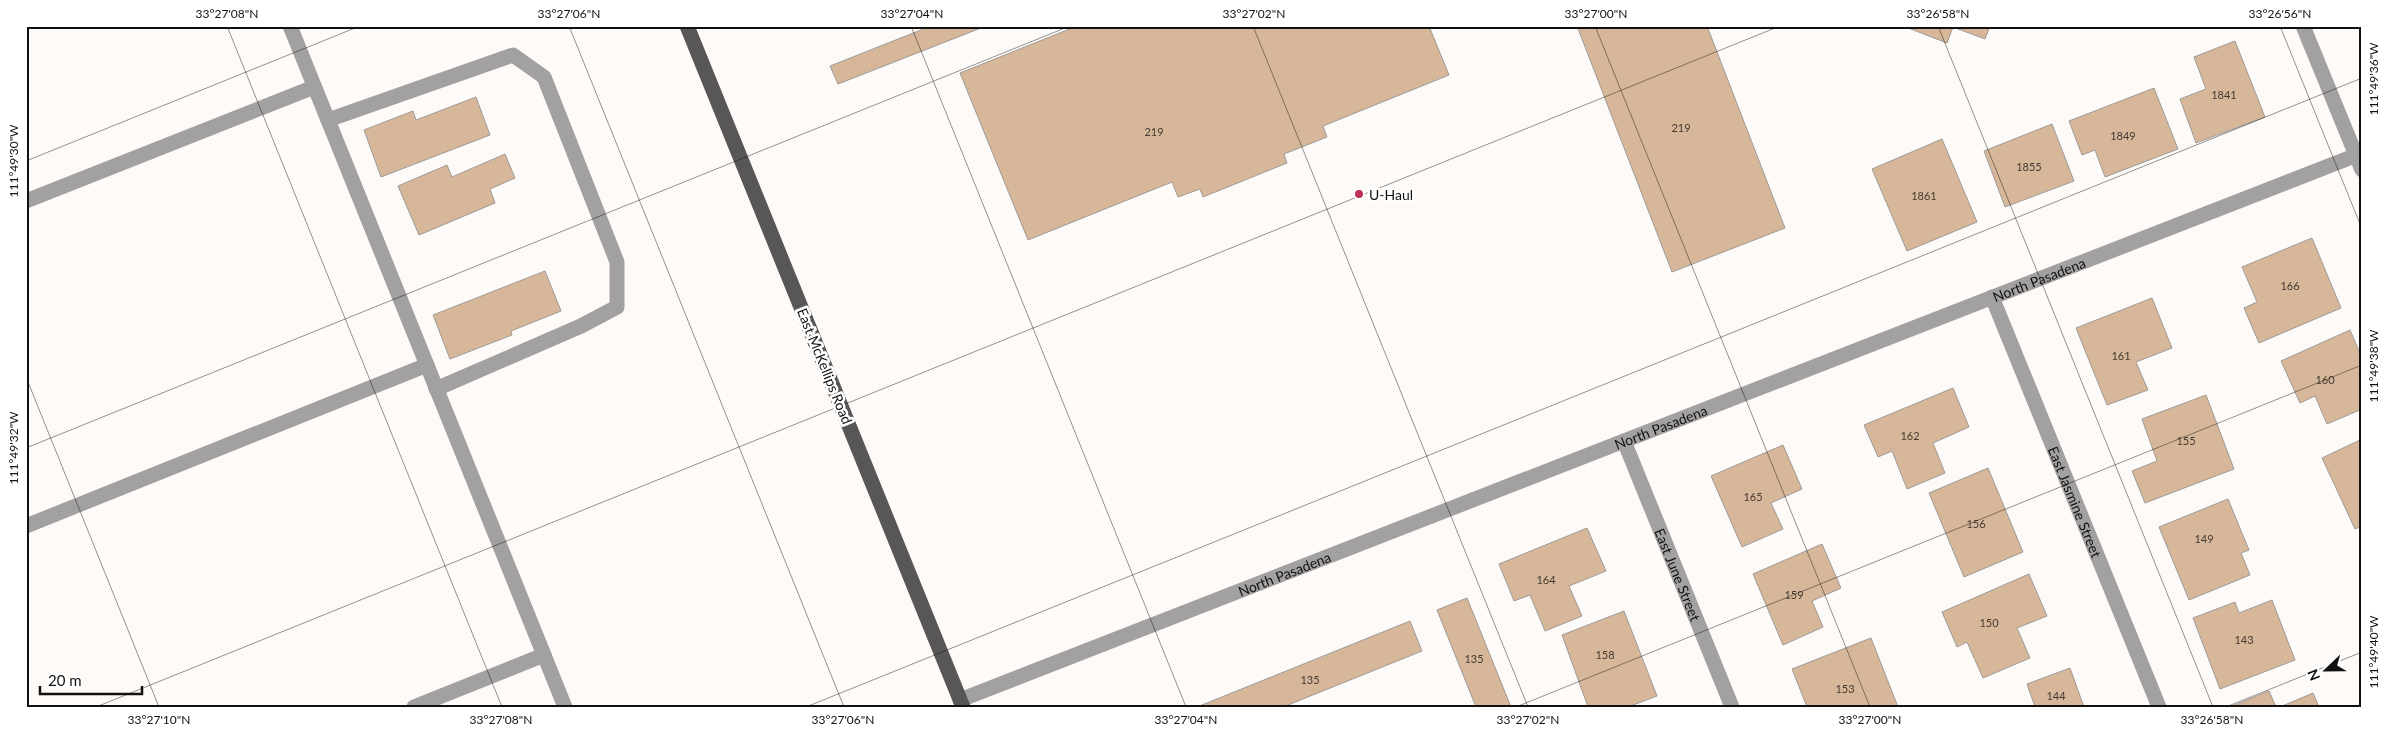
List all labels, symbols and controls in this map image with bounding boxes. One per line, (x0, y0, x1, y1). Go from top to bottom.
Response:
text: 33°27'08"N (196, 6, 258, 21)
text: 33°27'06"N (538, 6, 600, 21)
text: 33°27'04"N (881, 6, 943, 21)
text: 33°27'02"N (1223, 6, 1285, 21)
text: 33°27'00"N (1565, 6, 1627, 21)
text: 33°26'58"N (1907, 6, 1969, 21)
text: 33°26'56"N (2249, 6, 2311, 21)
text: 111°49'36"W (2366, 42, 2381, 116)
house number: 1841 (2211, 88, 2237, 101)
house number: 219 (1671, 121, 1691, 134)
text: 111°49'30"W (6, 124, 21, 198)
house number: 219 (1144, 125, 1164, 138)
house number: 1849 (2110, 129, 2136, 142)
house number: 1855 (2016, 160, 2042, 173)
place label: U-Haul (1369, 186, 1413, 203)
marker: U-Haul (1353, 188, 1365, 200)
house number: 1861 (1911, 189, 1937, 202)
street label: North Pasadena (1990, 253, 2088, 305)
house number: 166 (2280, 279, 2300, 292)
street label: East McKellips Road (794, 305, 856, 427)
text: 111°49'38"W (2366, 329, 2381, 403)
house number: 161 (2111, 349, 2131, 362)
house number: 160 (2315, 373, 2335, 386)
street label: North Pasadena (1612, 401, 1709, 452)
text: 111°49'32"W (6, 411, 21, 485)
house number: 162 (1900, 429, 1920, 442)
house number: 155 (2176, 434, 2196, 447)
street label: East Jasmine Street (2045, 444, 2106, 560)
house number: 165 (1743, 490, 1763, 503)
house number: 156 (1966, 517, 1986, 530)
street label: East June Street (1652, 526, 1705, 623)
house number: 149 (2194, 532, 2214, 545)
street label: North Pasadena (1235, 548, 1333, 599)
house number: 164 (1536, 573, 1556, 586)
house number: 159 (1784, 588, 1804, 601)
text: 111°49'40"W (2366, 615, 2381, 689)
house number: 150 (1979, 616, 1999, 629)
house number: 143 (2234, 633, 2254, 646)
north arrow (2300, 646, 2350, 696)
house number: 158 (1595, 648, 1615, 661)
house number: 135 (1464, 652, 1484, 665)
scale bar (40, 663, 142, 695)
text: N (2304, 667, 2323, 683)
text: 20 m (48, 671, 82, 689)
house number: 135 (1300, 673, 1320, 686)
house number: 153 (1835, 682, 1855, 695)
house number: 144 (2046, 689, 2066, 702)
text: 33°27'10"N (128, 712, 190, 727)
text: 33°27'08"N (470, 712, 532, 727)
text: 33°27'06"N (812, 712, 874, 727)
text: 33°27'04"N (1155, 712, 1217, 727)
text: 33°27'02"N (1497, 712, 1559, 727)
text: 33°27'00"N (1839, 712, 1901, 727)
text: 33°26'58"N (2181, 712, 2243, 727)

